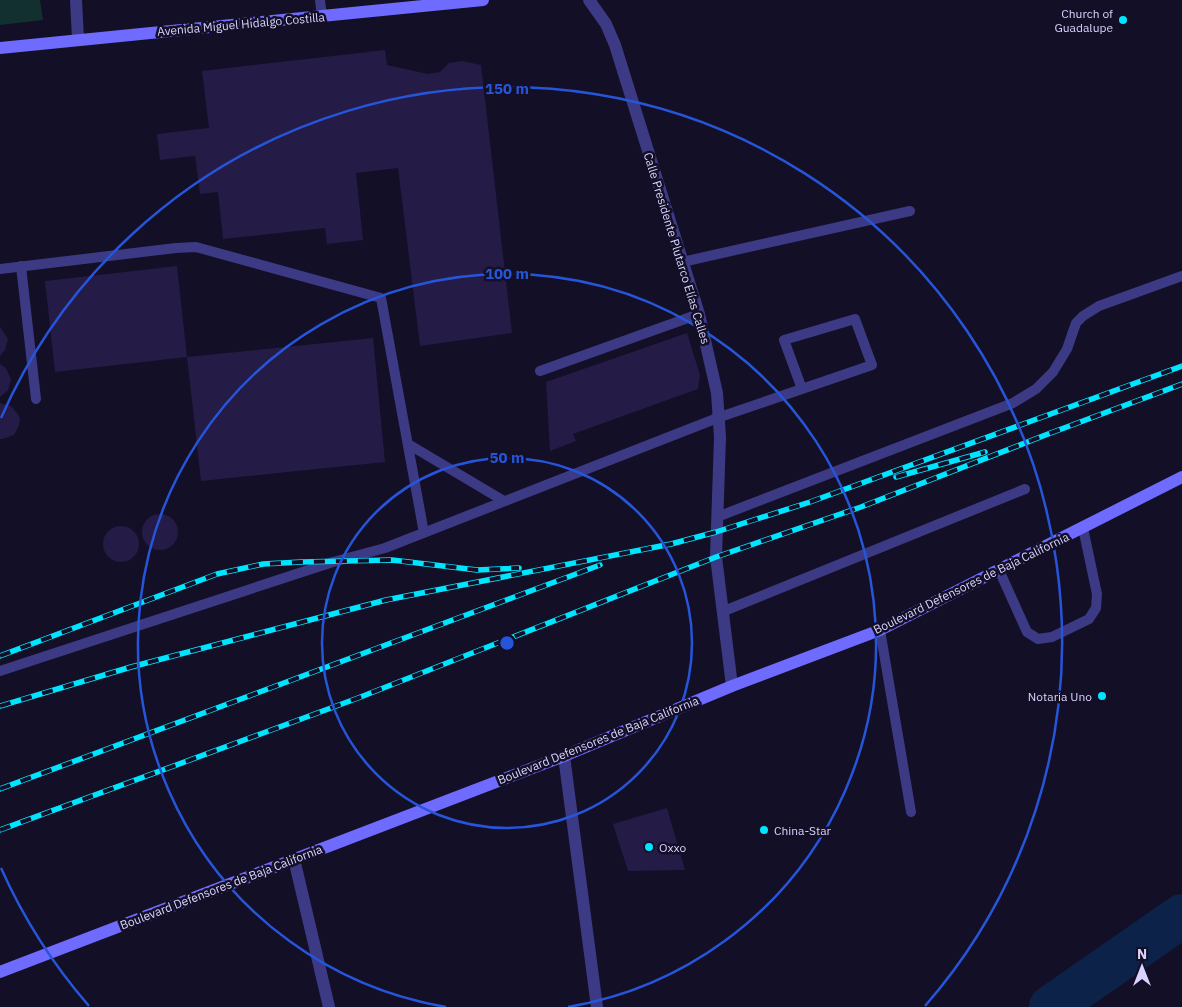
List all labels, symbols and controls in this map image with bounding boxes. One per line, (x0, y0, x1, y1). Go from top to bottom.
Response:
place label: Church of Guadalupe (1054, 6, 1113, 35)
street label: Avenida Miguel Hidalgo Costilla (156, 9, 326, 39)
marker: Church of Guadalupe (1117, 14, 1129, 26)
text: 150 m (485, 79, 529, 98)
street label: Calle Presidente Plutarco Elías Calles (641, 150, 713, 346)
text: 100 m (485, 264, 529, 283)
text: 50 m (490, 448, 524, 467)
street label: Boulevard Defensores de Baja California (871, 529, 1072, 637)
centre of rings (498, 634, 516, 652)
place label: Notaria Uno (1028, 689, 1092, 704)
marker: Notaria Uno (1096, 690, 1108, 702)
street label: Boulevard Defensores de Baja California (495, 692, 701, 787)
place label: China-Star (774, 823, 832, 838)
marker: China-Star (758, 824, 770, 836)
place label: Oxxo (659, 840, 687, 855)
street label: Boulevard Defensores de Baja California (118, 841, 325, 933)
marker: Oxxo (643, 841, 655, 853)
north arrow (1117, 942, 1167, 992)
text: N (1137, 945, 1147, 963)

